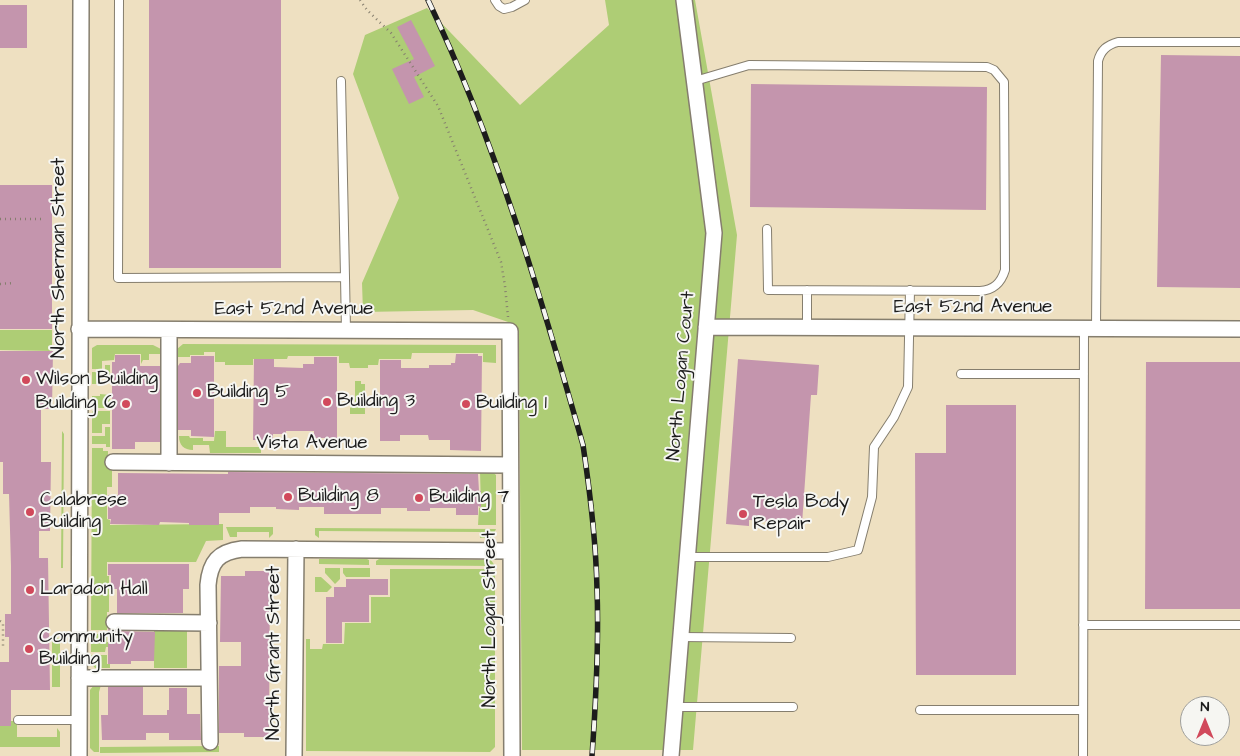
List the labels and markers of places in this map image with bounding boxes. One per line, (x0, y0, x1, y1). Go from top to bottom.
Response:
place label: Wilson Building (36, 369, 158, 391)
marker: Wilson Building (20, 374, 32, 386)
place label: Building 5 (207, 382, 289, 404)
marker: Building 5 (191, 387, 203, 399)
place label: Building 3 (337, 391, 415, 413)
place label: Building 6 (36, 393, 116, 415)
place label: Building 1 (476, 393, 547, 415)
marker: Building 3 (321, 396, 333, 408)
marker: Building 6 (120, 398, 132, 410)
marker: Building 1 (460, 398, 472, 410)
place label: Building 8 (298, 486, 379, 508)
place label: Building 7 (429, 487, 509, 509)
place label: Calabrese Building (40, 490, 127, 534)
marker: Building 8 (282, 491, 294, 503)
marker: Building 7 (413, 492, 425, 504)
place label: Tesla Body Repair (753, 492, 849, 536)
marker: Calabrese Building (24, 506, 36, 518)
marker: Tesla Body Repair (737, 508, 749, 520)
place label: Laradon Hall (40, 579, 148, 601)
marker: Laradon Hall (24, 584, 36, 596)
place label: Community Building (39, 627, 133, 671)
marker: Community Building (23, 643, 35, 655)

